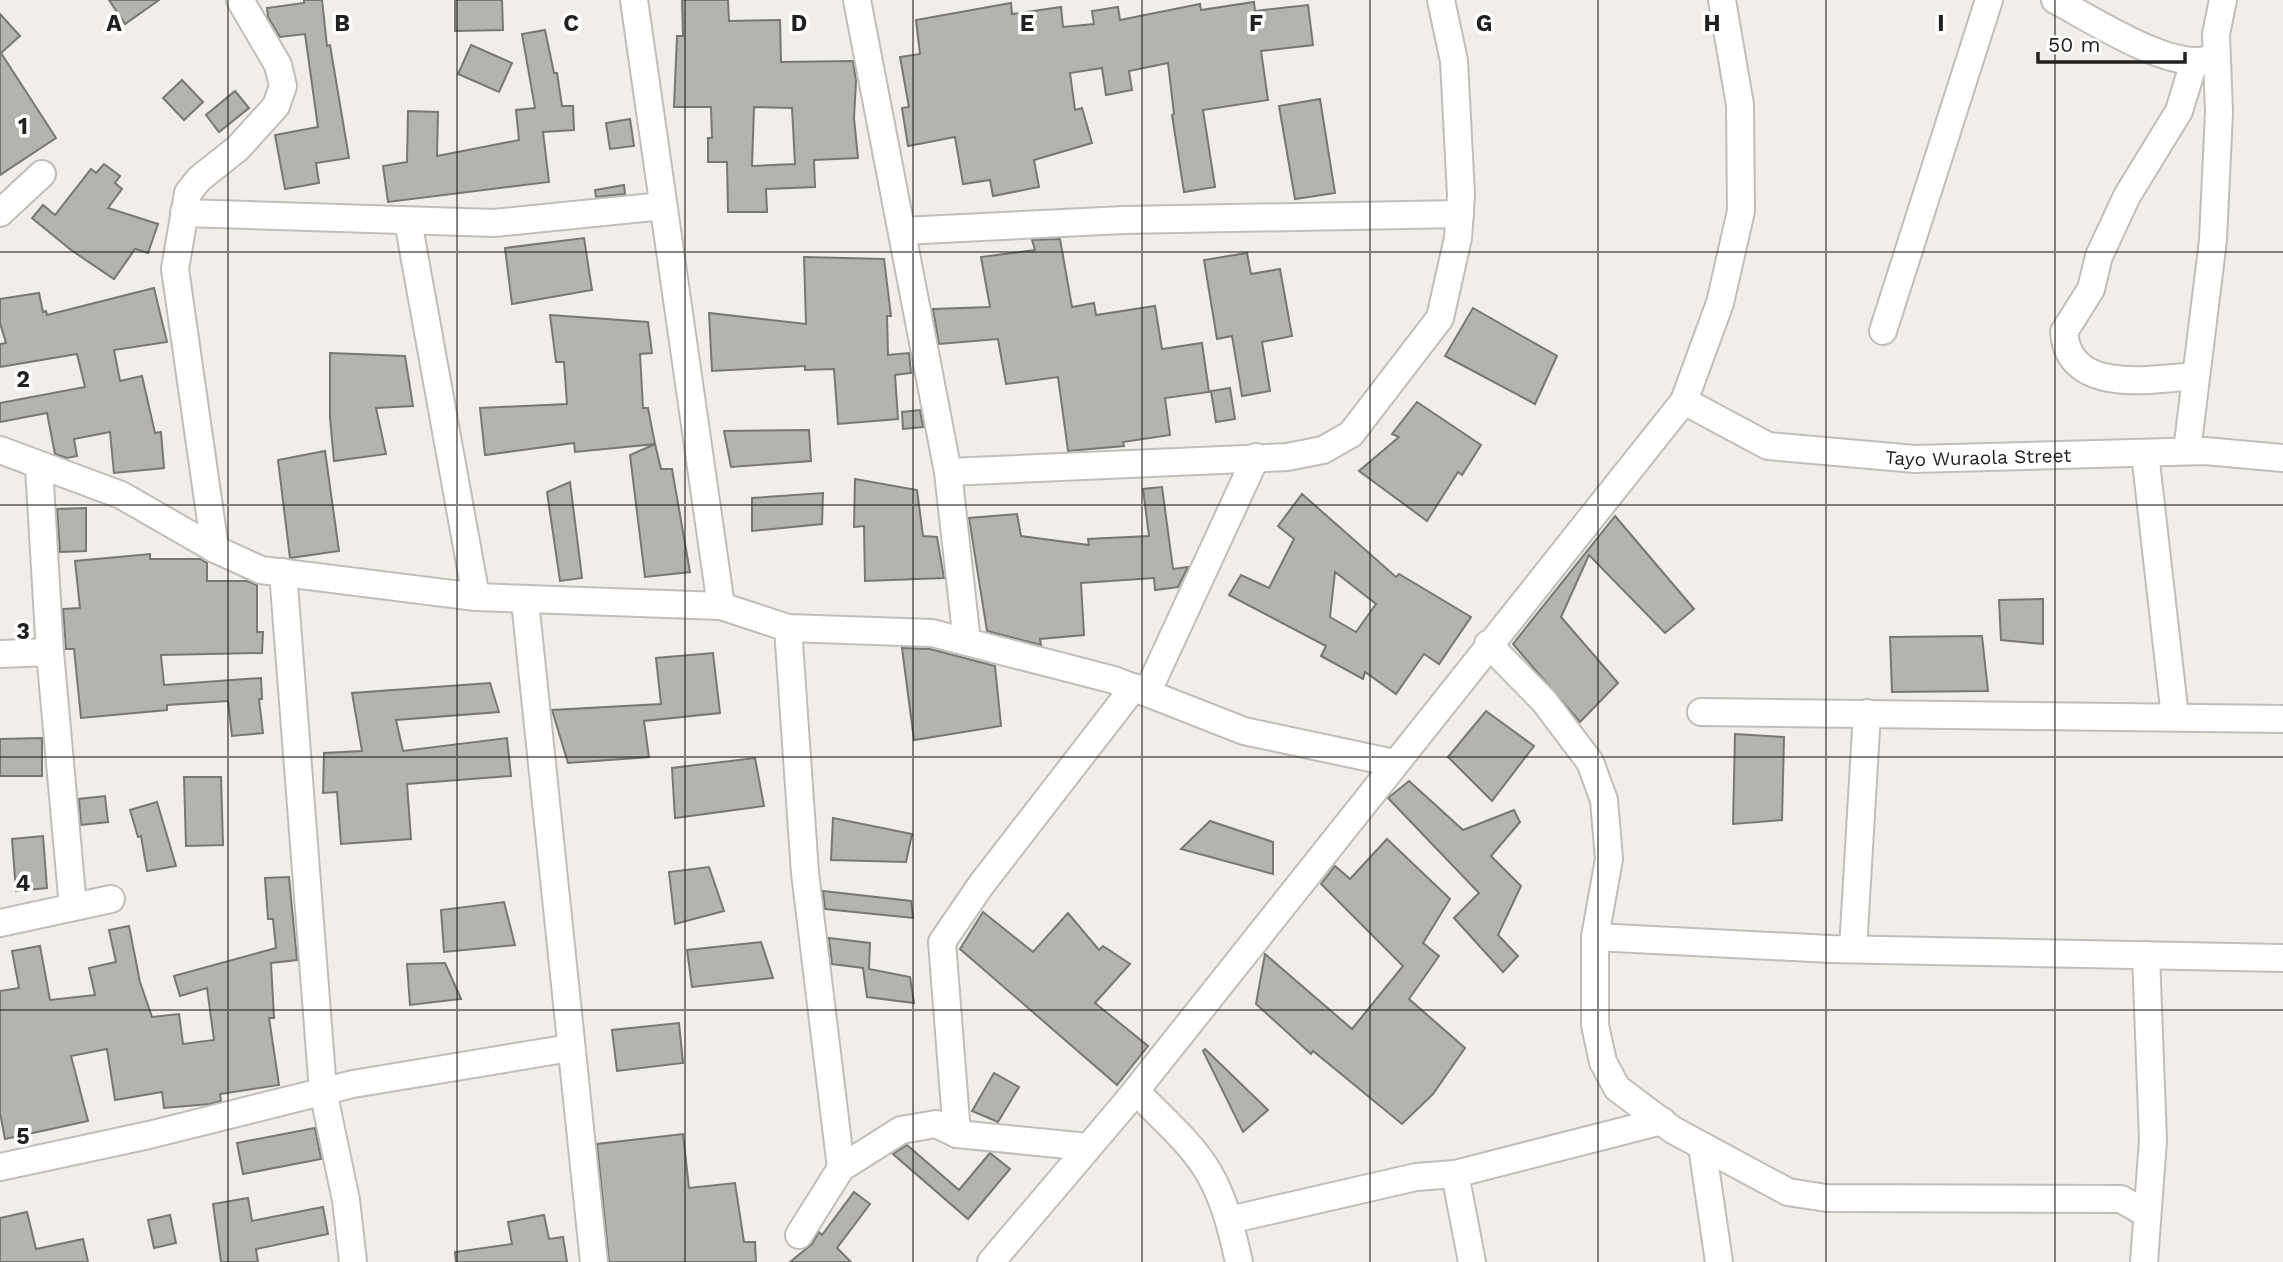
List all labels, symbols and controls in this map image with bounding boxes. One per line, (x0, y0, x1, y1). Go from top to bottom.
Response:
text: A (106, 10, 122, 37)
text: B (334, 10, 350, 37)
text: C (563, 10, 579, 37)
text: D (791, 10, 807, 37)
text: E (1020, 10, 1034, 37)
text: F (1249, 10, 1263, 37)
text: G (1476, 10, 1492, 37)
text: H (1703, 10, 1721, 37)
text: I (1937, 10, 1945, 37)
scale bar (2038, 21, 2185, 65)
text: 50 m (2048, 32, 2100, 57)
text: 1 (18, 113, 28, 140)
text: 2 (16, 366, 30, 393)
street label: Tayo Wuraola Street (1884, 443, 2072, 471)
text: 3 (16, 618, 30, 645)
text: 4 (16, 870, 31, 897)
text: 5 (16, 1123, 30, 1150)

